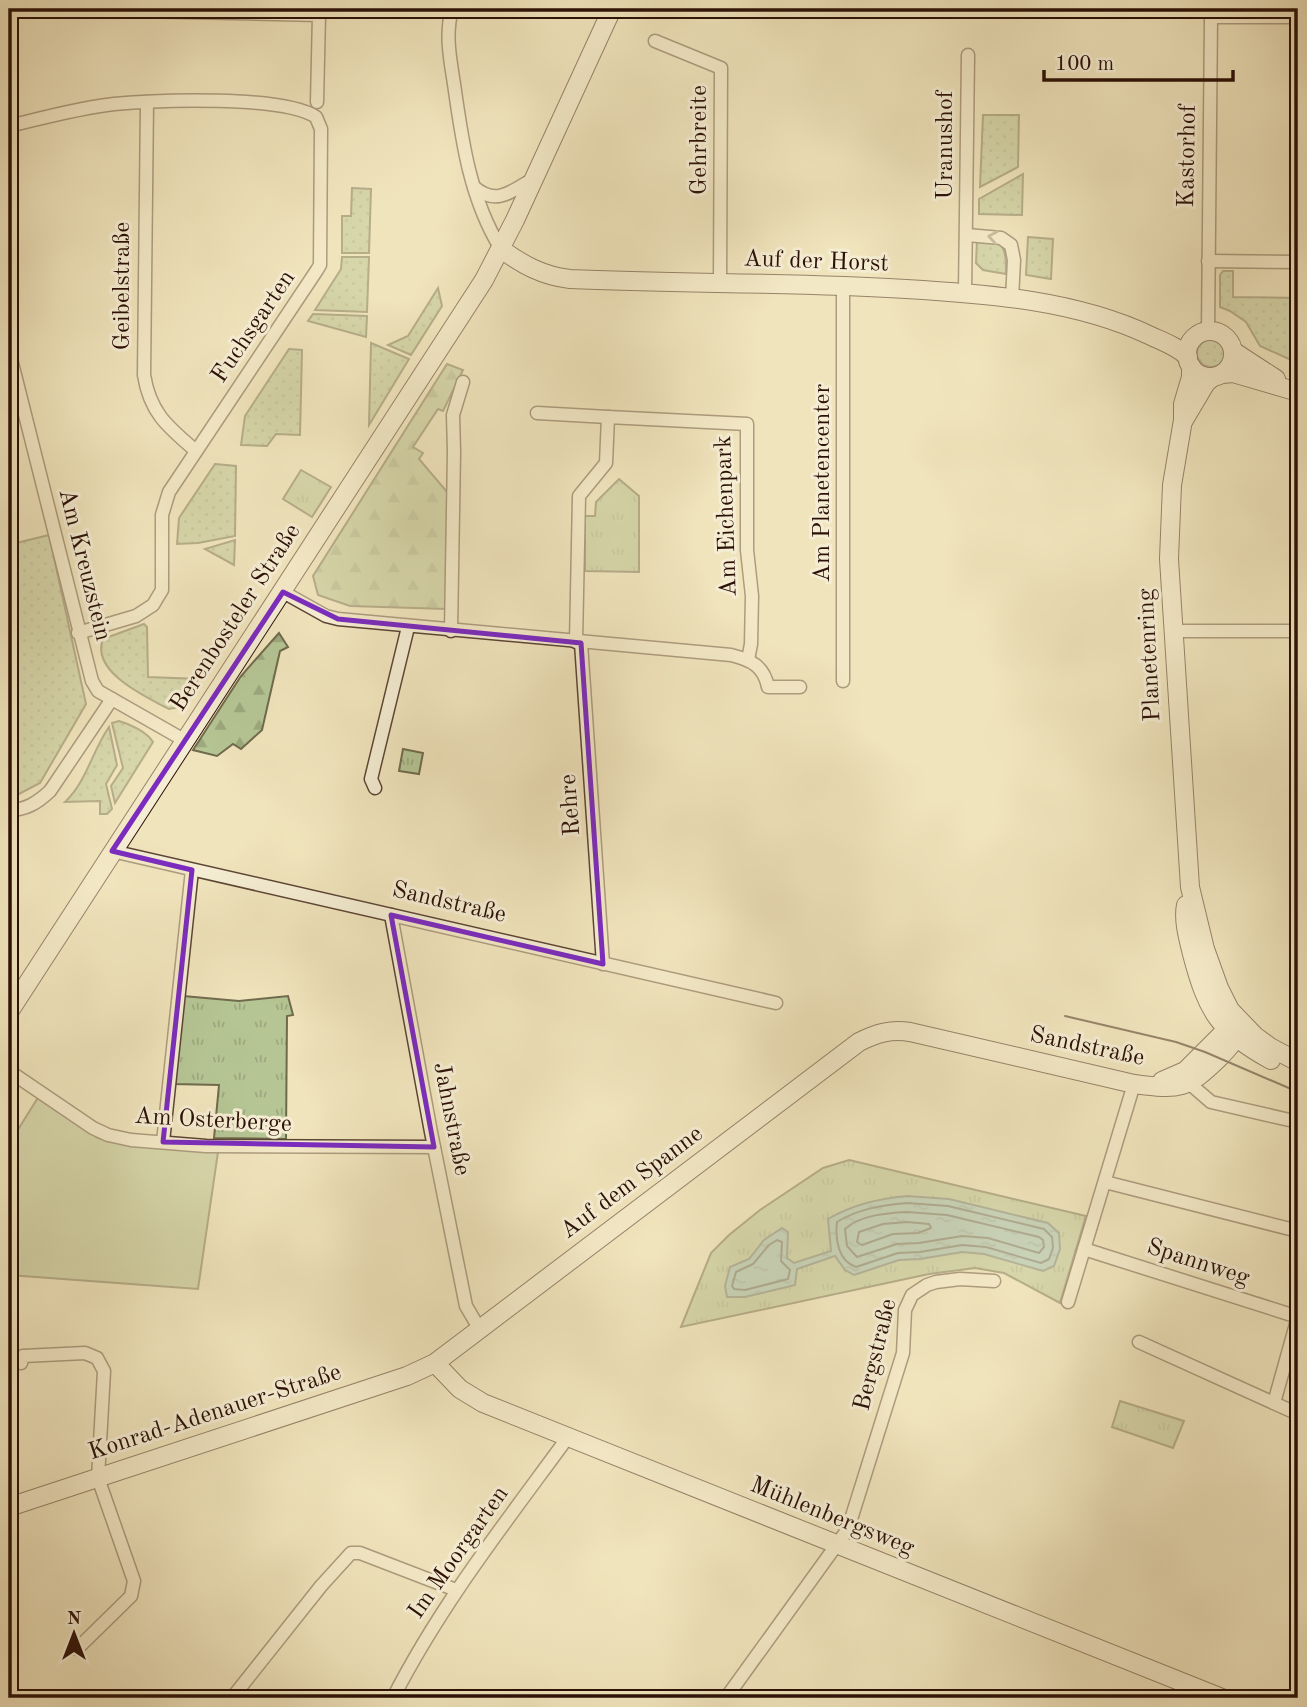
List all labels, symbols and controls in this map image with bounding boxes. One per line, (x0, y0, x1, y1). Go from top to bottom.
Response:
scale bar (1044, 38, 1234, 82)
text: 100 m (1055, 54, 1114, 75)
street label: Gehrbreite (688, 85, 712, 195)
street label: Uranushof (934, 89, 958, 200)
street label: Kastorhof (1175, 103, 1201, 208)
street label: Geibelstraße (111, 222, 135, 350)
one-way arrow (987, 230, 999, 245)
street label: Auf der Horst (743, 247, 889, 277)
street label: Fuchsgarten (208, 266, 300, 388)
street label: Am Planetencenter (811, 383, 835, 582)
street label: Am Eichenpark (712, 435, 742, 597)
street label: Am Kreuzstein (54, 487, 114, 644)
street label: Berenbosteler Straße (167, 520, 305, 716)
street label: Planetenring (1135, 588, 1165, 722)
street label: Rehre (557, 773, 585, 837)
street label: Sandstraße (390, 878, 508, 928)
street label: Sandstraße (1028, 1023, 1146, 1071)
street label: Jahnstraße (428, 1060, 474, 1178)
street label: Am Osterberge (134, 1105, 292, 1137)
street label: Auf dem Spanne (556, 1122, 708, 1244)
street label: Spannweg (1144, 1235, 1252, 1291)
street label: Bergstraße (850, 1297, 902, 1413)
street label: Konrad-Adenauer-Straße (86, 1361, 344, 1465)
street label: Mühlenbergsweg (747, 1473, 917, 1561)
street label: Im Moorgarten (404, 1482, 514, 1624)
north arrow (38, 1598, 108, 1668)
text: N (67, 1610, 82, 1629)

